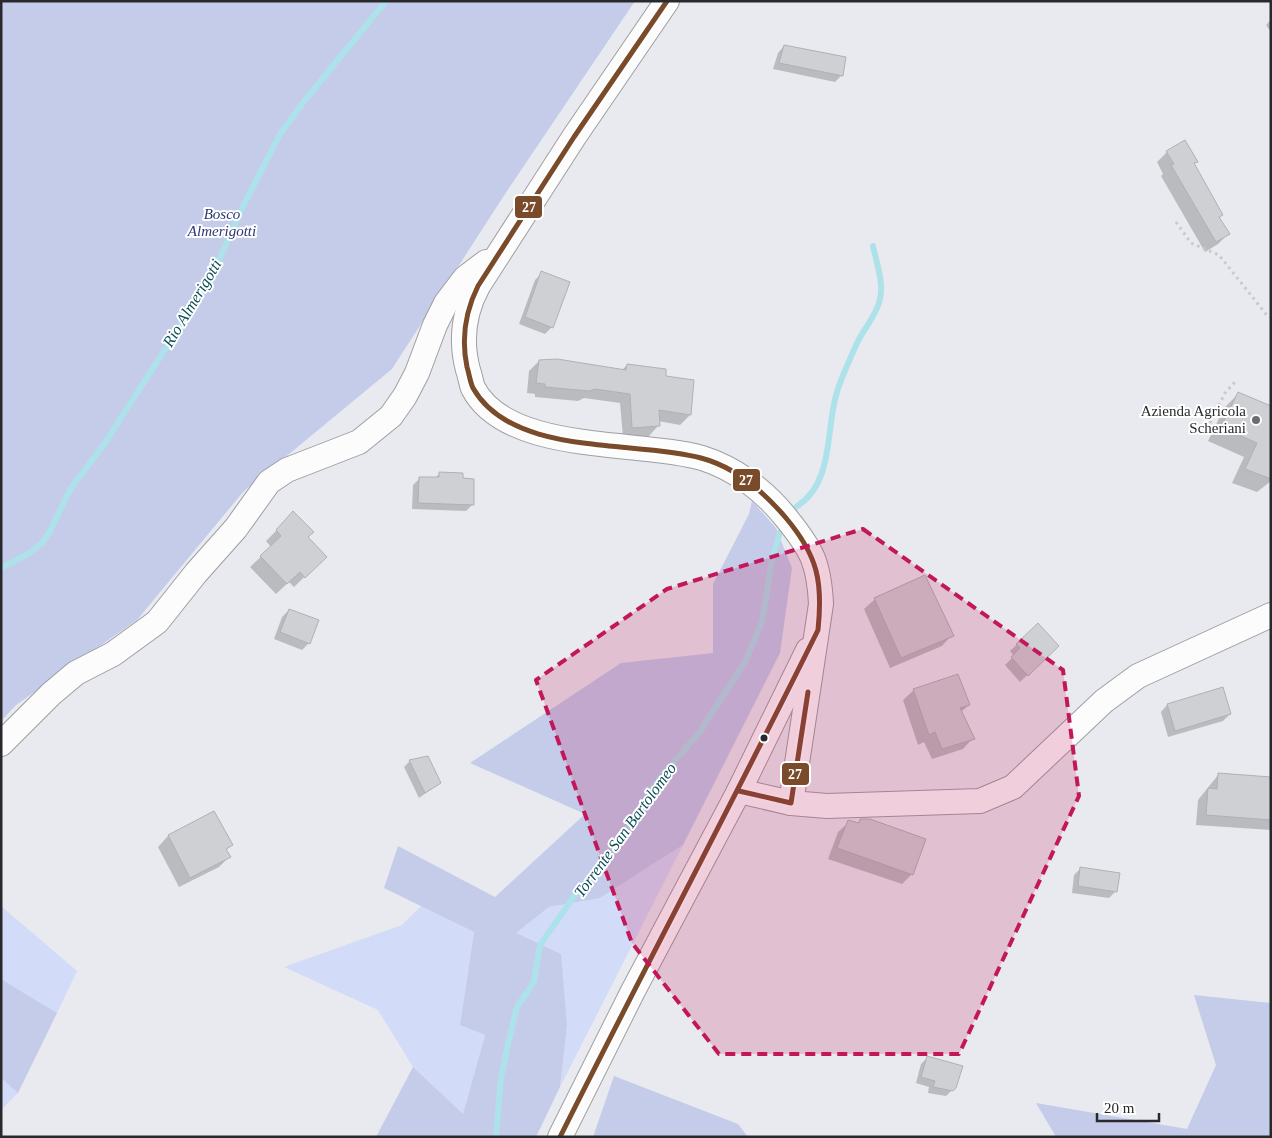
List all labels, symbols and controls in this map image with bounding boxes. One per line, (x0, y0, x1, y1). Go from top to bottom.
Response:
line badge: 27 (514, 195, 543, 219)
text: 27 (522, 200, 536, 215)
park label: Bosco Almerigotti (187, 206, 256, 239)
water label: Rio Almerigotti (159, 256, 226, 351)
place label: Azienda Agricola Scheriani (1141, 403, 1246, 436)
marker: Azienda Agricola Scheriani (1250, 414, 1262, 426)
line badge: 27 (732, 468, 761, 492)
text: 27 (739, 473, 753, 488)
unlabelled marker (759, 733, 769, 743)
water label: Torrente San Bartolomeo (571, 760, 679, 900)
line badge: 27 (781, 762, 810, 786)
text: 27 (788, 767, 802, 782)
scale bar (1097, 1090, 1160, 1122)
text: 20 m (1104, 1100, 1135, 1116)

